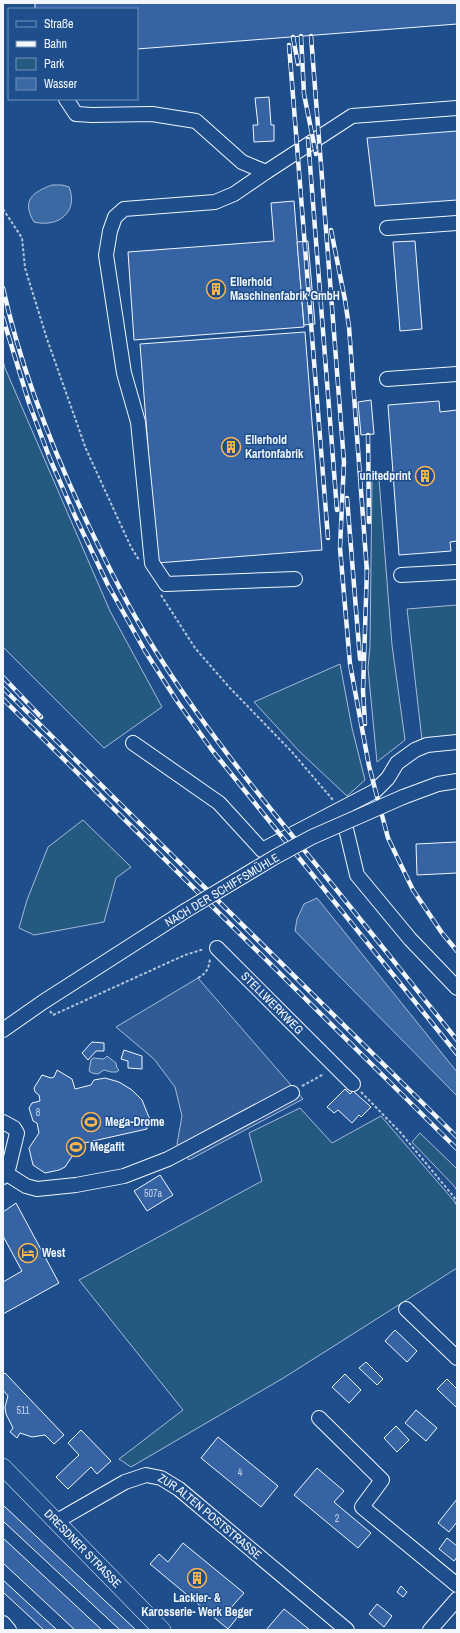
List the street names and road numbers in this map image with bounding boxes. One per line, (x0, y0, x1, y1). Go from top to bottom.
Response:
street label: NACH DER SCHIFFSMÜHLE (161, 849, 282, 931)
street label: STELLWERKWEG (237, 968, 307, 1038)
street label: ZUR ALTEN POSTSTRASSE (155, 1470, 265, 1563)
street label: DRESDNER STRASSE (41, 1506, 125, 1591)

